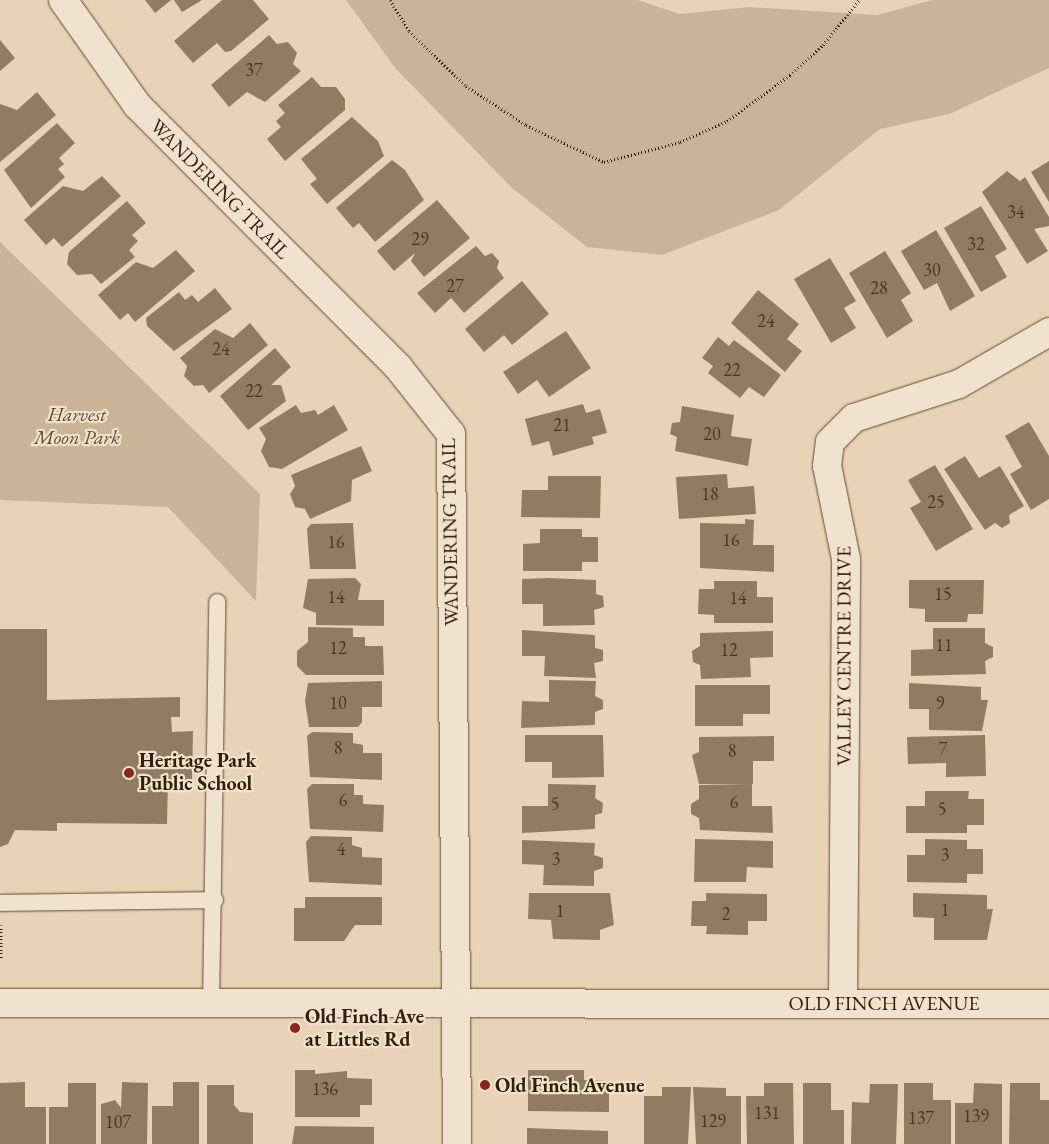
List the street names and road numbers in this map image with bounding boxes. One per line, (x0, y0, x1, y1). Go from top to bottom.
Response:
street label: WANDERING TRAIL (145, 114, 295, 264)
street label: WANDERING TRAIL (436, 438, 464, 626)
street label: VALLEY CENTRE DRIVE (832, 546, 856, 766)
street label: OLD FINCH AVENUE (789, 991, 979, 1015)

